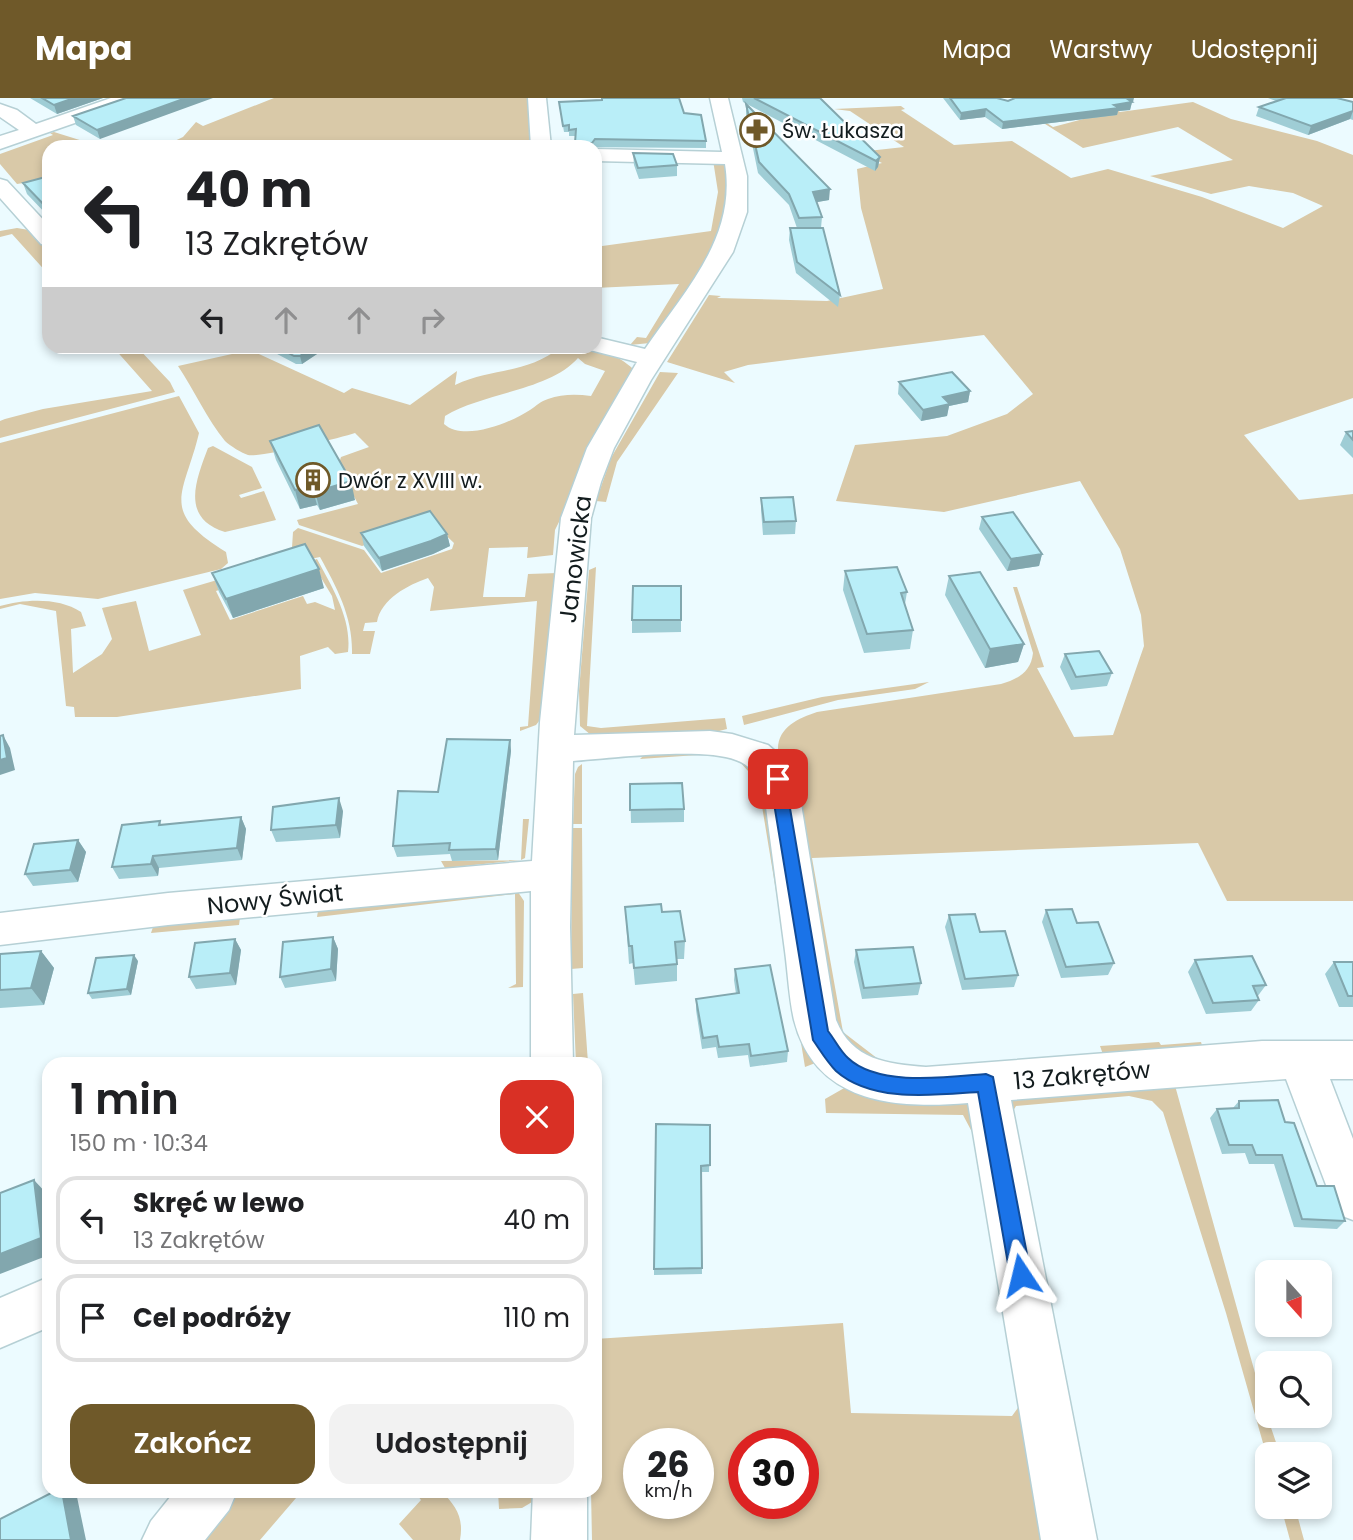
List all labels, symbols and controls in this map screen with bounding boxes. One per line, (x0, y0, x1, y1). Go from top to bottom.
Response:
text: Mapa (35, 25, 133, 72)
text: Mapa (942, 33, 1012, 66)
text: Warstwy (1050, 33, 1153, 66)
text: Udostępnij (1191, 33, 1318, 66)
pharmacy icon: Św. Łukasza (738, 111, 776, 149)
place label: Św. Łukasza (782, 116, 904, 145)
text: 40 m (185, 156, 312, 224)
icon: left (70, 168, 161, 259)
text: 13 Zakrętów (185, 221, 368, 266)
icon: left (194, 301, 232, 339)
icon: ahead (267, 301, 305, 339)
icon: ahead (340, 301, 378, 339)
icon: right (413, 301, 451, 339)
building icon: Dwór z XVIII w. (294, 461, 332, 499)
place label: Dwór z XVIII w. (338, 466, 482, 495)
street label: Janowicka (551, 493, 599, 625)
pin (748, 749, 808, 809)
icon: arrive (759, 760, 797, 798)
street label: Nowy Świat (205, 875, 345, 923)
street label: 13 Zakrętów (1012, 1053, 1152, 1097)
text: 1 min (70, 1070, 179, 1129)
button: close (500, 1080, 574, 1154)
text: 150 m · 10:34 (70, 1127, 208, 1159)
text: Skręć w lewo (133, 1185, 304, 1221)
icon: left (74, 1201, 112, 1239)
text: 40 m (504, 1202, 570, 1238)
text: 13 Zakrętów (133, 1224, 265, 1256)
position arrow (984, 1238, 1058, 1312)
north arrow (1255, 1260, 1332, 1337)
map controls (1255, 1260, 1332, 1519)
icon: arrive (74, 1299, 112, 1337)
text: Cel podróży (133, 1300, 291, 1336)
text: 110 m (503, 1300, 570, 1336)
button: search (1255, 1351, 1332, 1428)
button: Zakończ (70, 1404, 315, 1484)
button: Udostępnij (329, 1404, 574, 1484)
speed limit sign: 30 (728, 1428, 819, 1519)
text: 26 (647, 1440, 690, 1489)
button: layers (1255, 1442, 1332, 1519)
text: km/h (645, 1478, 692, 1503)

